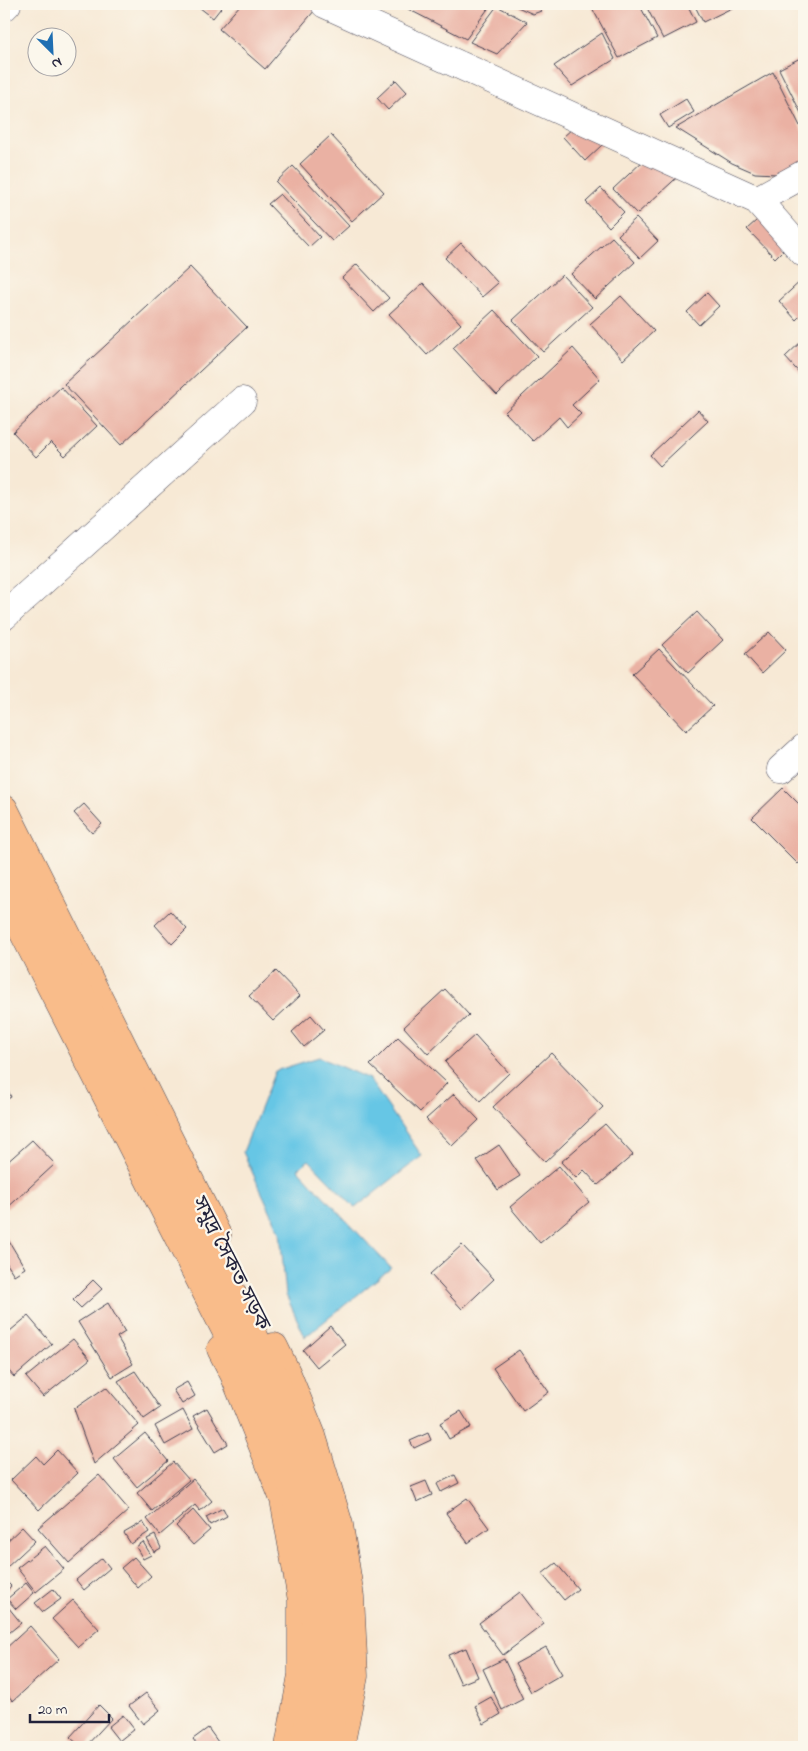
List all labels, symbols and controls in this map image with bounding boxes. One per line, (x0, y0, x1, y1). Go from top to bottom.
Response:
north arrow (28, 28, 78, 78)
text: N (48, 51, 65, 74)
street label: সমুদ্র সৈকত সড়ক (183, 1191, 277, 1337)
scale bar (30, 1691, 109, 1723)
text: 20 m (38, 1699, 68, 1721)

